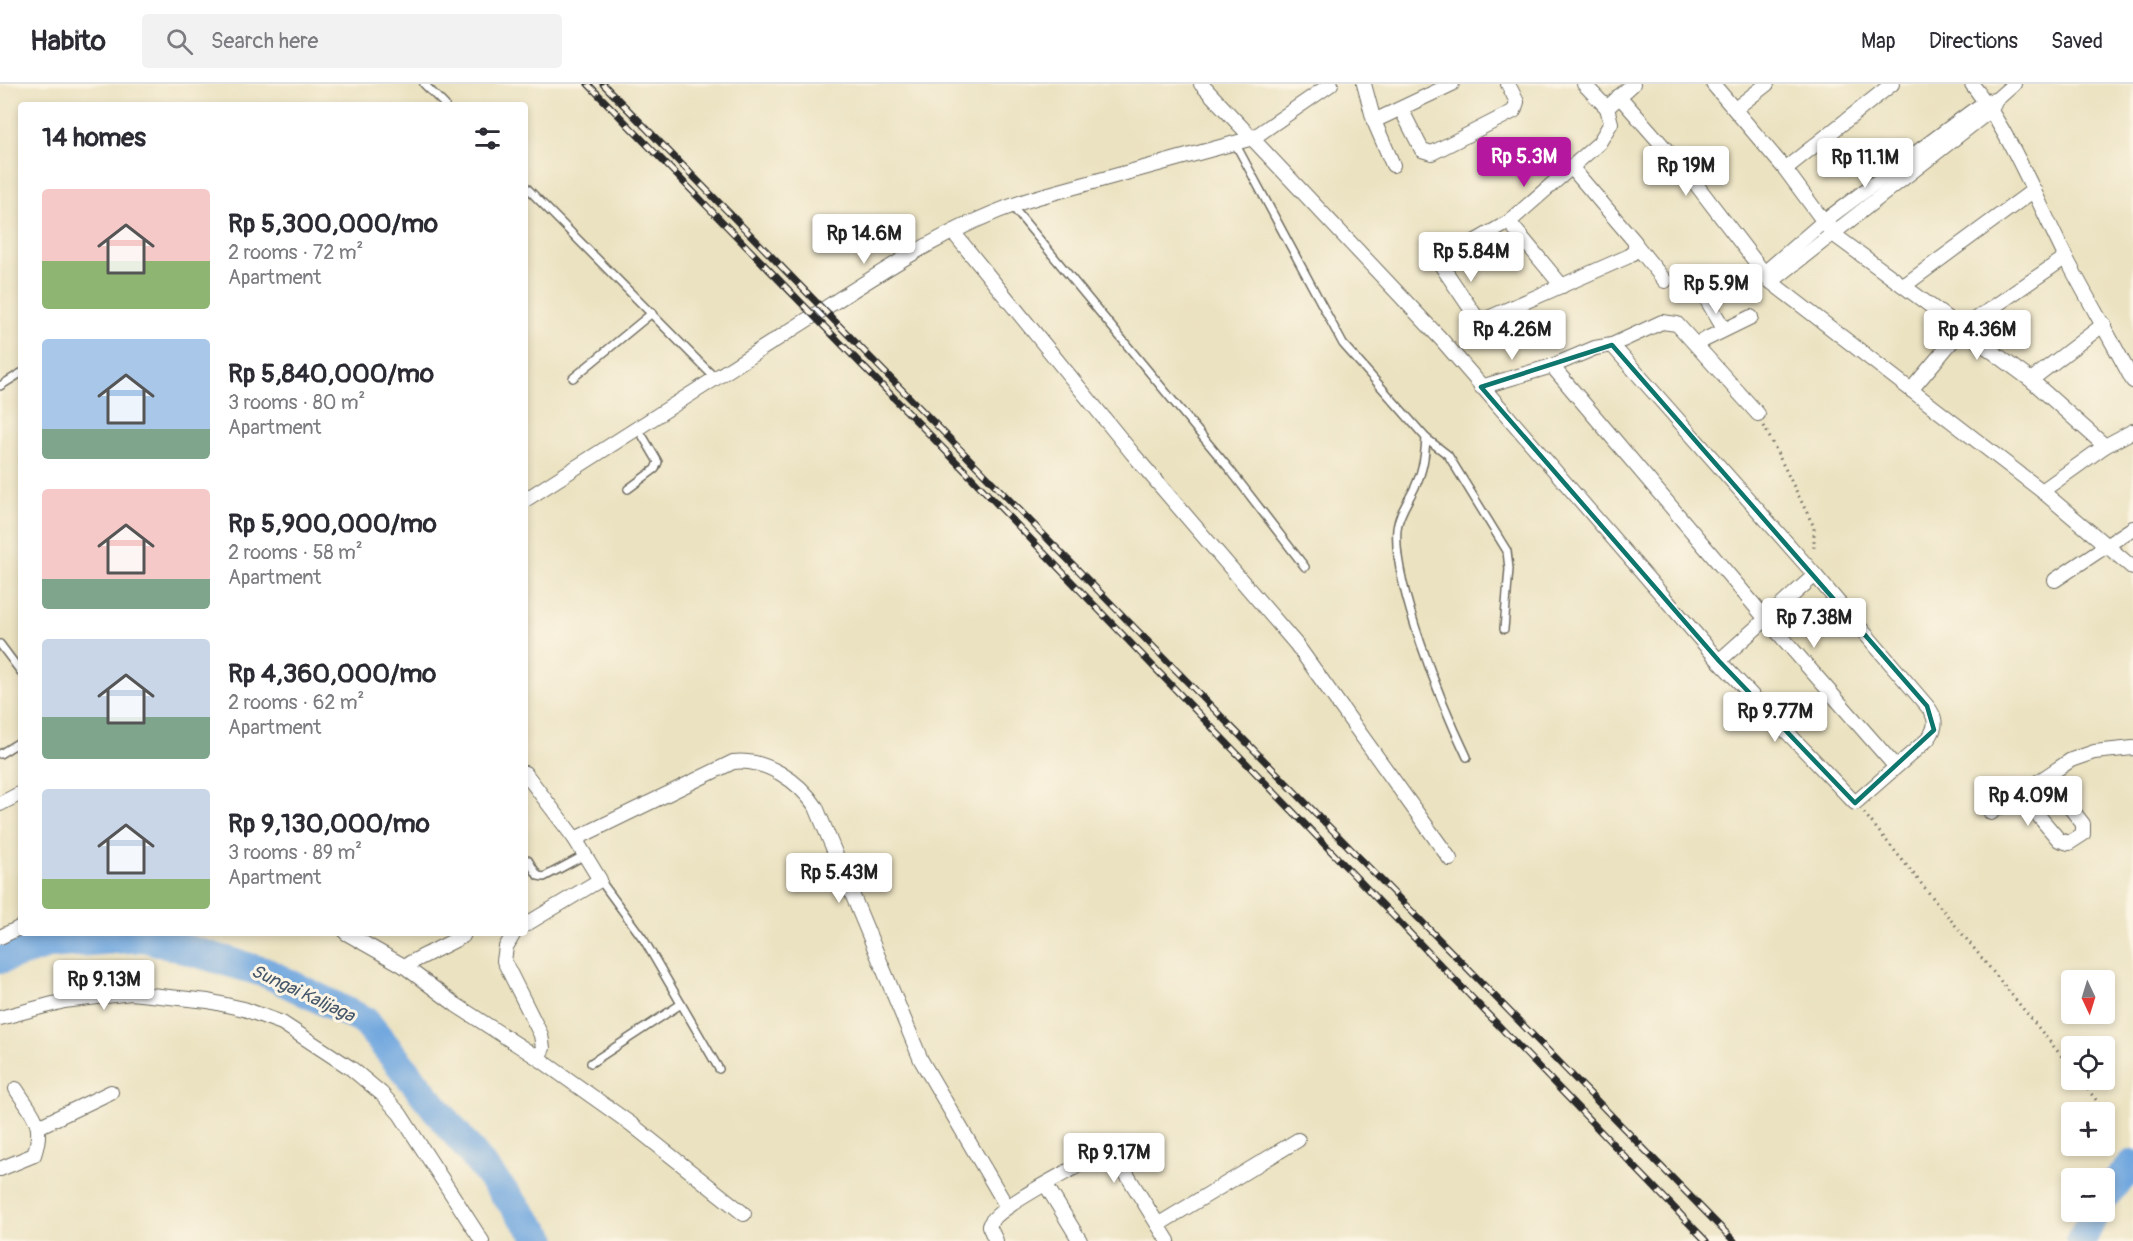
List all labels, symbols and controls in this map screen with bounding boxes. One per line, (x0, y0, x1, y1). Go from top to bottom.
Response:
search box (142, 14, 562, 68)
text: Habito (30, 24, 106, 59)
icon: search (163, 25, 196, 58)
text: Search here (211, 27, 318, 55)
text: Map (1861, 28, 1896, 55)
text: Directions (1929, 28, 2018, 55)
text: Saved (2051, 28, 2103, 55)
text: 14 homes (42, 122, 146, 154)
icon: filters (471, 122, 504, 155)
pin: Rp 5.3M (1469, 137, 1579, 188)
pin: Rp 11.1M (1803, 138, 1927, 189)
text: Rp 5.3M (1491, 144, 1557, 169)
text: Rp 11.1M (1831, 145, 1899, 170)
pin: Rp 19M (1637, 146, 1735, 197)
text: Rp 19M (1657, 153, 1715, 178)
text: Rp 5,300,000/mo (228, 208, 438, 240)
icon: home (90, 213, 162, 285)
pin: Rp 14.6M (802, 214, 926, 265)
text: Rp 14.6M (826, 221, 902, 246)
pin: Rp 5.84M (1409, 232, 1533, 283)
text: Rp 5.84M (1433, 239, 1509, 264)
text: 2 rooms · 72 m² (228, 240, 363, 265)
pin: Rp 5.9M (1661, 264, 1771, 315)
text: Apartment (228, 265, 321, 290)
text: Rp 5.9M (1683, 271, 1749, 296)
pin: Rp 4.26M (1450, 310, 1574, 361)
pin: Rp 4.36M (1915, 310, 2039, 361)
text: Rp 4.26M (1473, 317, 1551, 342)
text: Rp 4.36M (1938, 317, 2016, 342)
text: Rp 5,840,000/mo (228, 358, 434, 390)
icon: home (90, 363, 162, 435)
text: 3 rooms · 80 m² (228, 390, 365, 415)
text: Apartment (228, 415, 321, 440)
text: Rp 5,900,000/mo (228, 508, 437, 540)
icon: home (90, 513, 162, 585)
text: 2 rooms · 58 m² (228, 540, 363, 565)
text: Apartment (228, 565, 321, 590)
pin: Rp 7.38M (1752, 598, 1876, 649)
text: Rp 7.38M (1776, 605, 1852, 630)
text: Rp 4,360,000/mo (228, 658, 436, 690)
icon: home (90, 663, 162, 735)
text: 2 rooms · 62 m² (228, 690, 364, 715)
pin: Rp 9.77M (1713, 692, 1837, 743)
text: Rp 9.77M (1737, 699, 1813, 724)
text: Apartment (228, 715, 321, 740)
pin: Rp 4.09M (1966, 776, 2090, 827)
text: Rp 4.09M (1988, 783, 2068, 808)
text: Rp 9,130,000/mo (228, 808, 430, 840)
icon: home (90, 813, 162, 885)
text: 3 rooms · 89 m² (228, 840, 362, 865)
pin: Rp 5.43M (777, 853, 901, 904)
text: Rp 5.43M (800, 860, 878, 885)
text: Apartment (228, 865, 321, 890)
pin: Rp 9.13M (42, 960, 166, 1011)
water label: Sungai Kalijaga (248, 960, 360, 1028)
text: Rp 9.13M (67, 967, 141, 992)
north arrow (2061, 970, 2115, 1024)
map controls (2061, 970, 2115, 1222)
button: locate (2061, 1036, 2115, 1090)
button: + (2061, 1102, 2115, 1156)
pin: Rp 9.17M (1052, 1133, 1176, 1184)
text: Rp 9.17M (1078, 1140, 1150, 1165)
button: − (2061, 1168, 2115, 1222)

